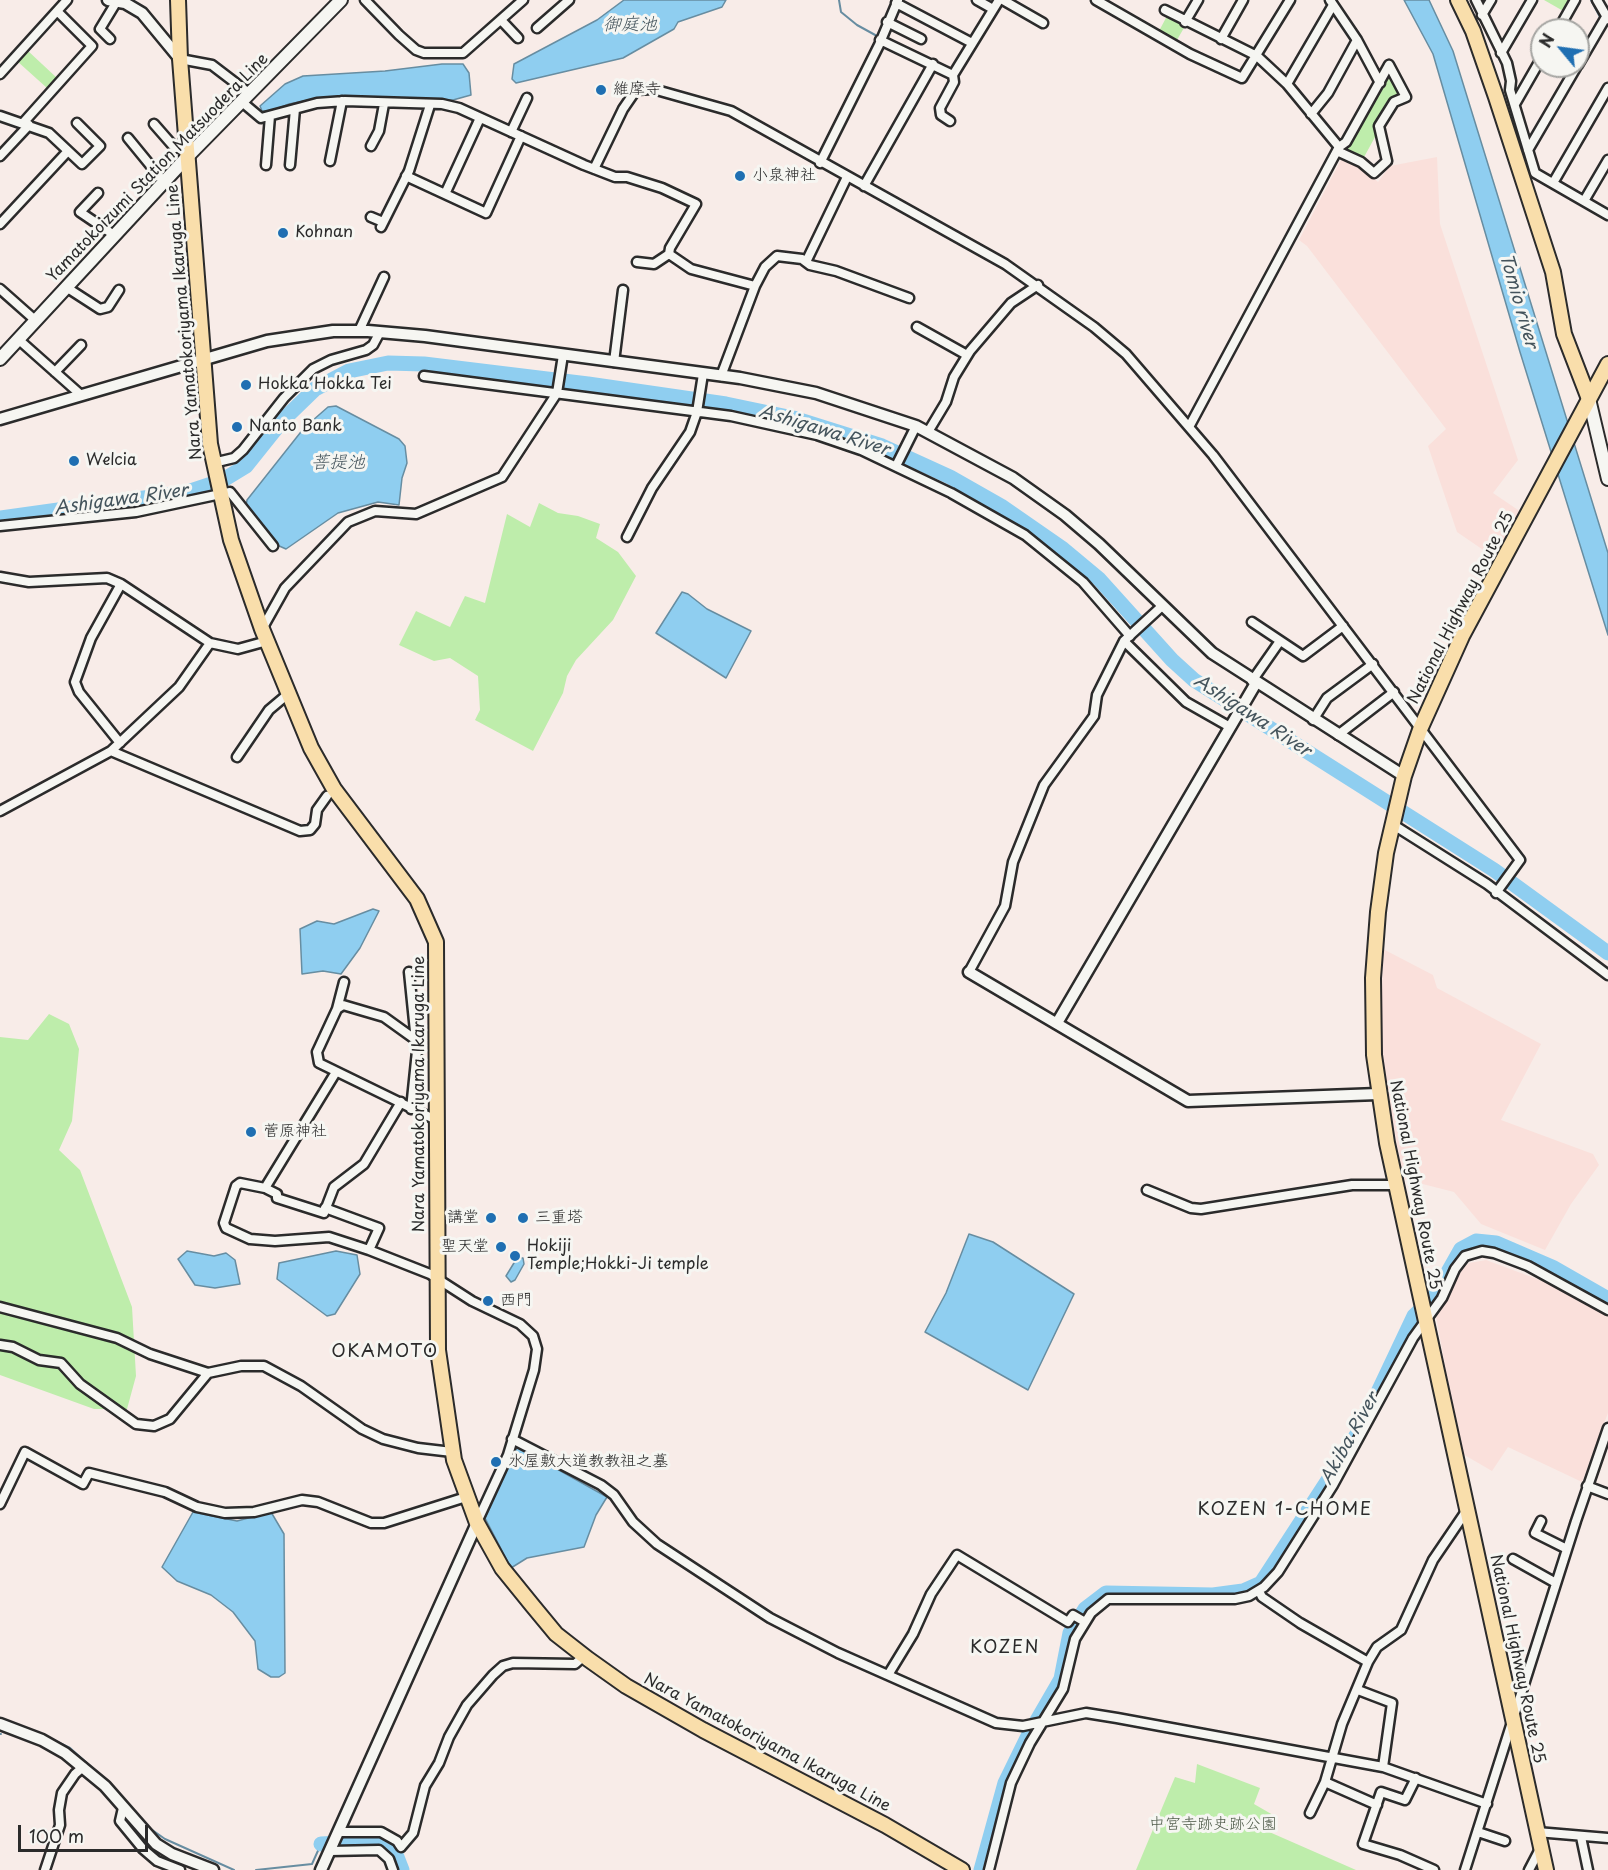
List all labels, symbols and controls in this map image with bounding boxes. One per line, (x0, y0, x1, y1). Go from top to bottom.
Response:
water label: 御庭池 (603, 14, 657, 36)
north arrow (1530, 18, 1590, 78)
text: N (1532, 29, 1560, 52)
street label: Yamatokoizumi Station Matsuodera Line (43, 50, 273, 286)
place label: 維摩寺 (613, 80, 661, 100)
marker: 維摩寺 (594, 83, 608, 97)
place label: 小泉神社 (752, 166, 816, 186)
marker: 小泉神社 (733, 169, 747, 183)
street label: Nara Yamatokoriyama Ikaruga Line (163, 183, 207, 461)
place label: Kohnan (295, 223, 353, 243)
marker: Kohnan (276, 226, 290, 240)
water label: Tomio river (1494, 251, 1542, 351)
place label: Hokka Hokka Tei (258, 375, 392, 395)
marker: Hokka Hokka Tei (239, 378, 253, 392)
water label: Ashigawa River (756, 401, 892, 461)
place label: Nanto Bank (249, 417, 342, 437)
marker: Nanto Bank (230, 420, 244, 434)
place label: Welcia (86, 451, 137, 471)
water label: 菩提池 (311, 452, 365, 474)
marker: Welcia (67, 454, 81, 468)
water label: Ashigawa River (53, 480, 189, 520)
street label: National Highway Route 25 (1404, 509, 1518, 707)
water label: Ashigawa River (1190, 670, 1314, 762)
street label: Nara Yamatokoriyama Ikaruga Line (410, 956, 430, 1232)
street label: National Highway Route 25 (1385, 1079, 1445, 1291)
place label: 菅原神社 (263, 1122, 327, 1142)
marker: 菅原神社 (244, 1125, 258, 1139)
place label: 講堂 (447, 1208, 479, 1228)
place label: 三重塔 (535, 1208, 583, 1228)
marker: 講堂 (484, 1211, 498, 1225)
marker: 三重塔 (516, 1211, 530, 1225)
place label: 聖天堂 (441, 1237, 489, 1257)
place label: Hokiji Temple;Hokki-Ji temple (527, 1237, 709, 1275)
marker: 聖天堂 (494, 1240, 508, 1254)
marker: Hokiji Temple;Hokki-Ji temple (508, 1249, 522, 1263)
place label: 西門 (500, 1291, 532, 1311)
marker: 西門 (481, 1294, 495, 1308)
district label: OKAMOTO (331, 1341, 439, 1363)
water label: Akiba River (1316, 1389, 1384, 1489)
place label: 水屋敷大道教教祖之墓 (508, 1452, 668, 1472)
marker: 水屋敷大道教教祖之墓 (489, 1455, 503, 1469)
district label: KOZEN 1-CHOME (1198, 1499, 1372, 1521)
street label: National Highway Route 25 (1485, 1553, 1549, 1765)
district label: KOZEN (970, 1637, 1040, 1659)
street label: Nara Yamatokoriyama Ikaruga Line (640, 1670, 894, 1816)
scale bar (21, 1813, 152, 1851)
park label: 中宮寺跡史跡公園 (1149, 1815, 1277, 1835)
text: 100 m (29, 1822, 84, 1849)

